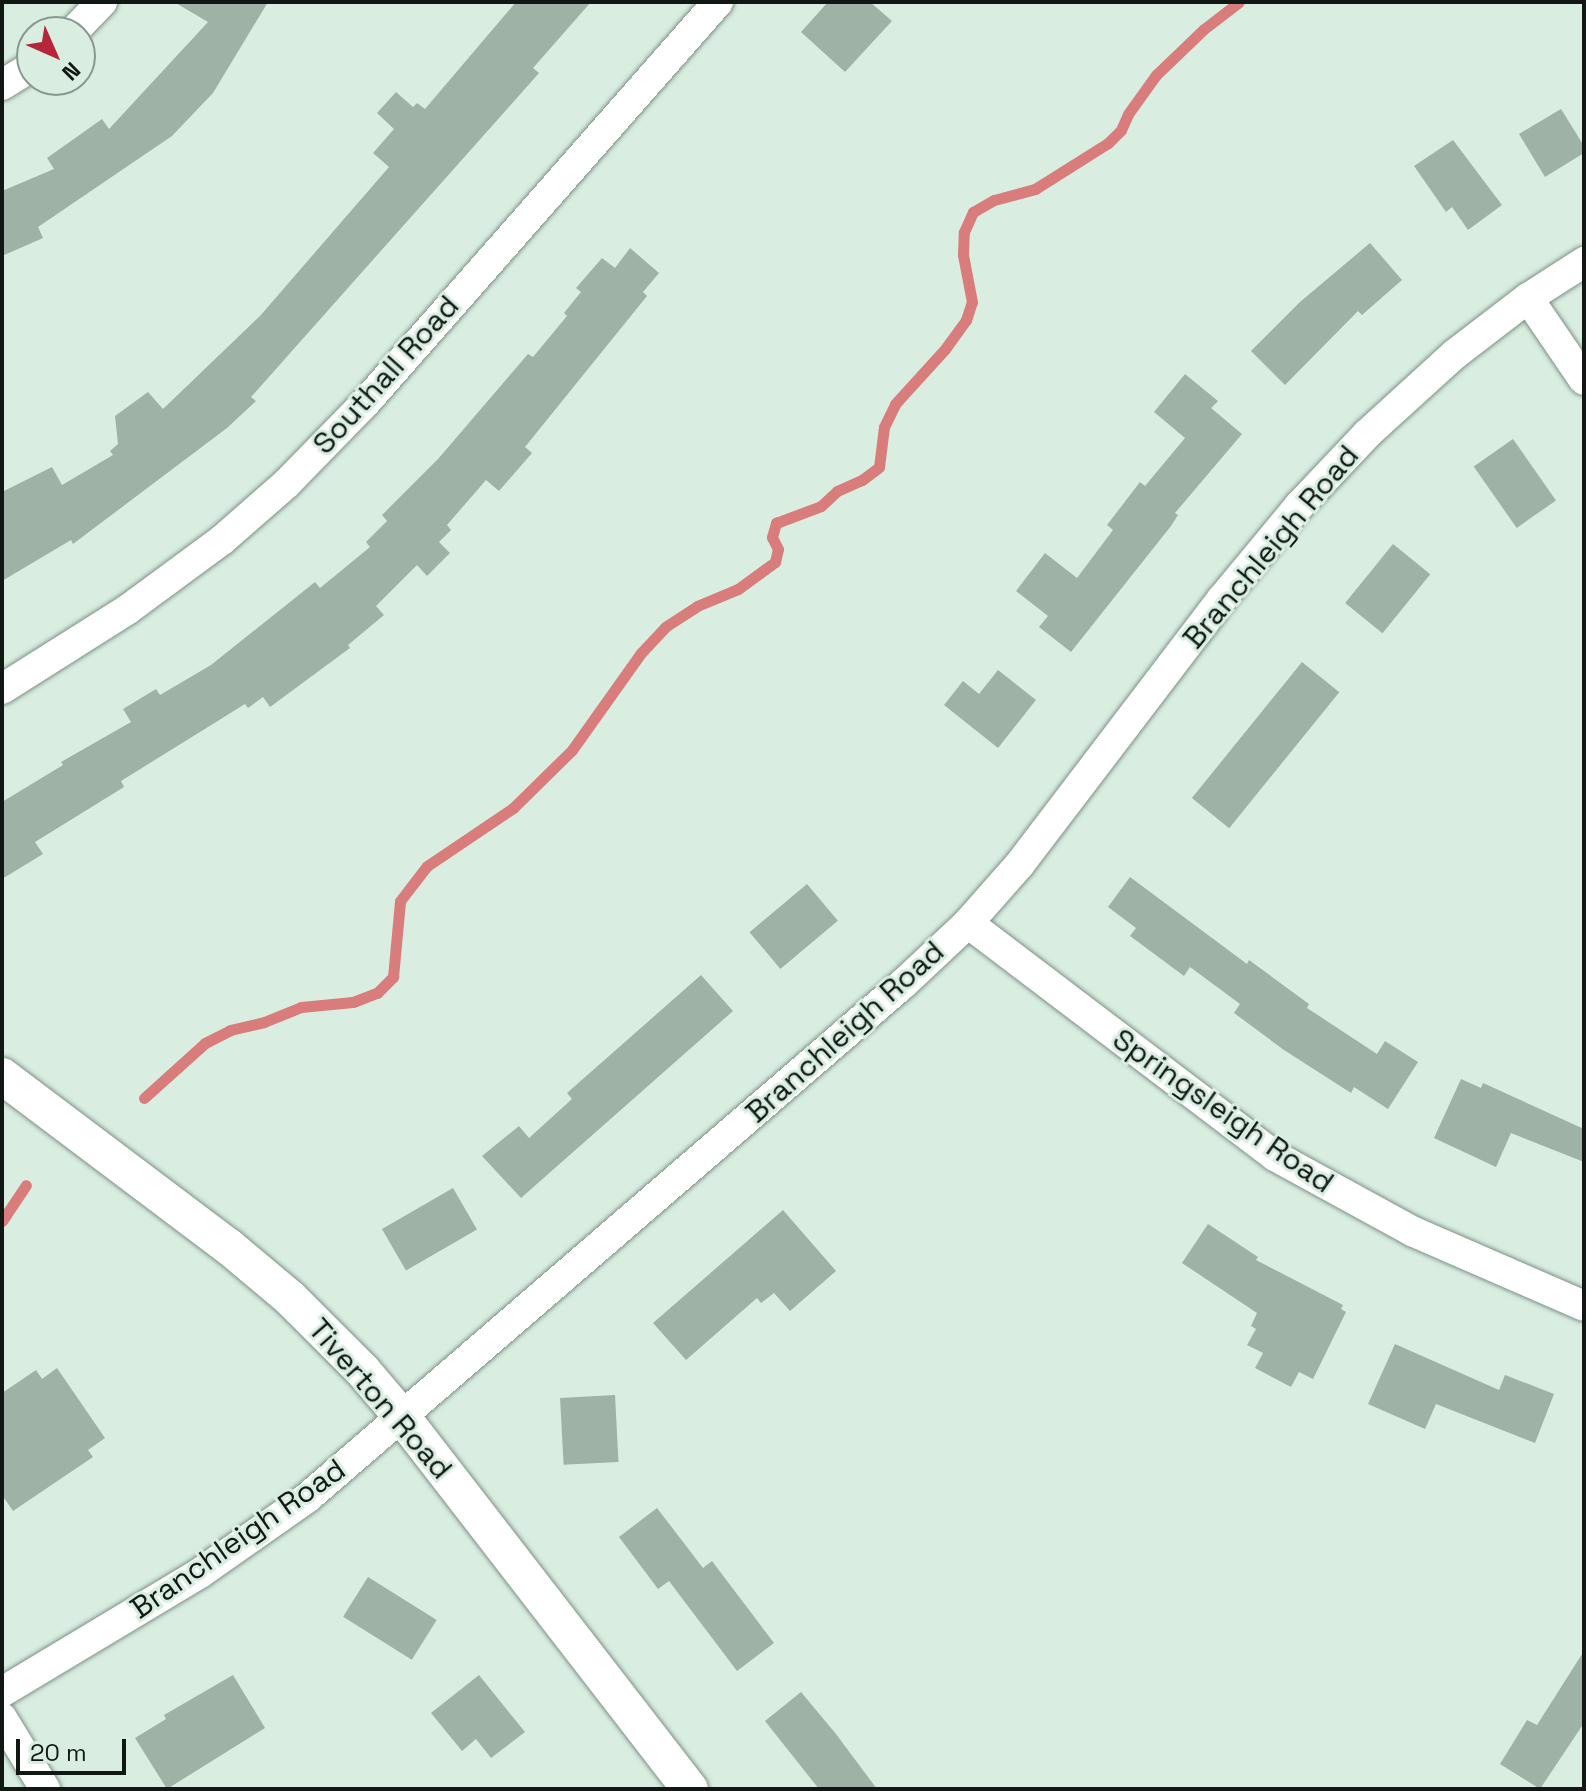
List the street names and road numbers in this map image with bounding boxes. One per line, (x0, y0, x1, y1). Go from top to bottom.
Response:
street label: Southall Road (305, 288, 467, 462)
street label: Branchleigh Road (1176, 438, 1366, 656)
street label: Branchleigh Road (739, 934, 951, 1130)
street label: Springsleigh Road (1106, 1021, 1340, 1201)
street label: Tiverton Road (301, 1311, 459, 1487)
street label: Branchleigh Road (124, 1451, 352, 1627)

